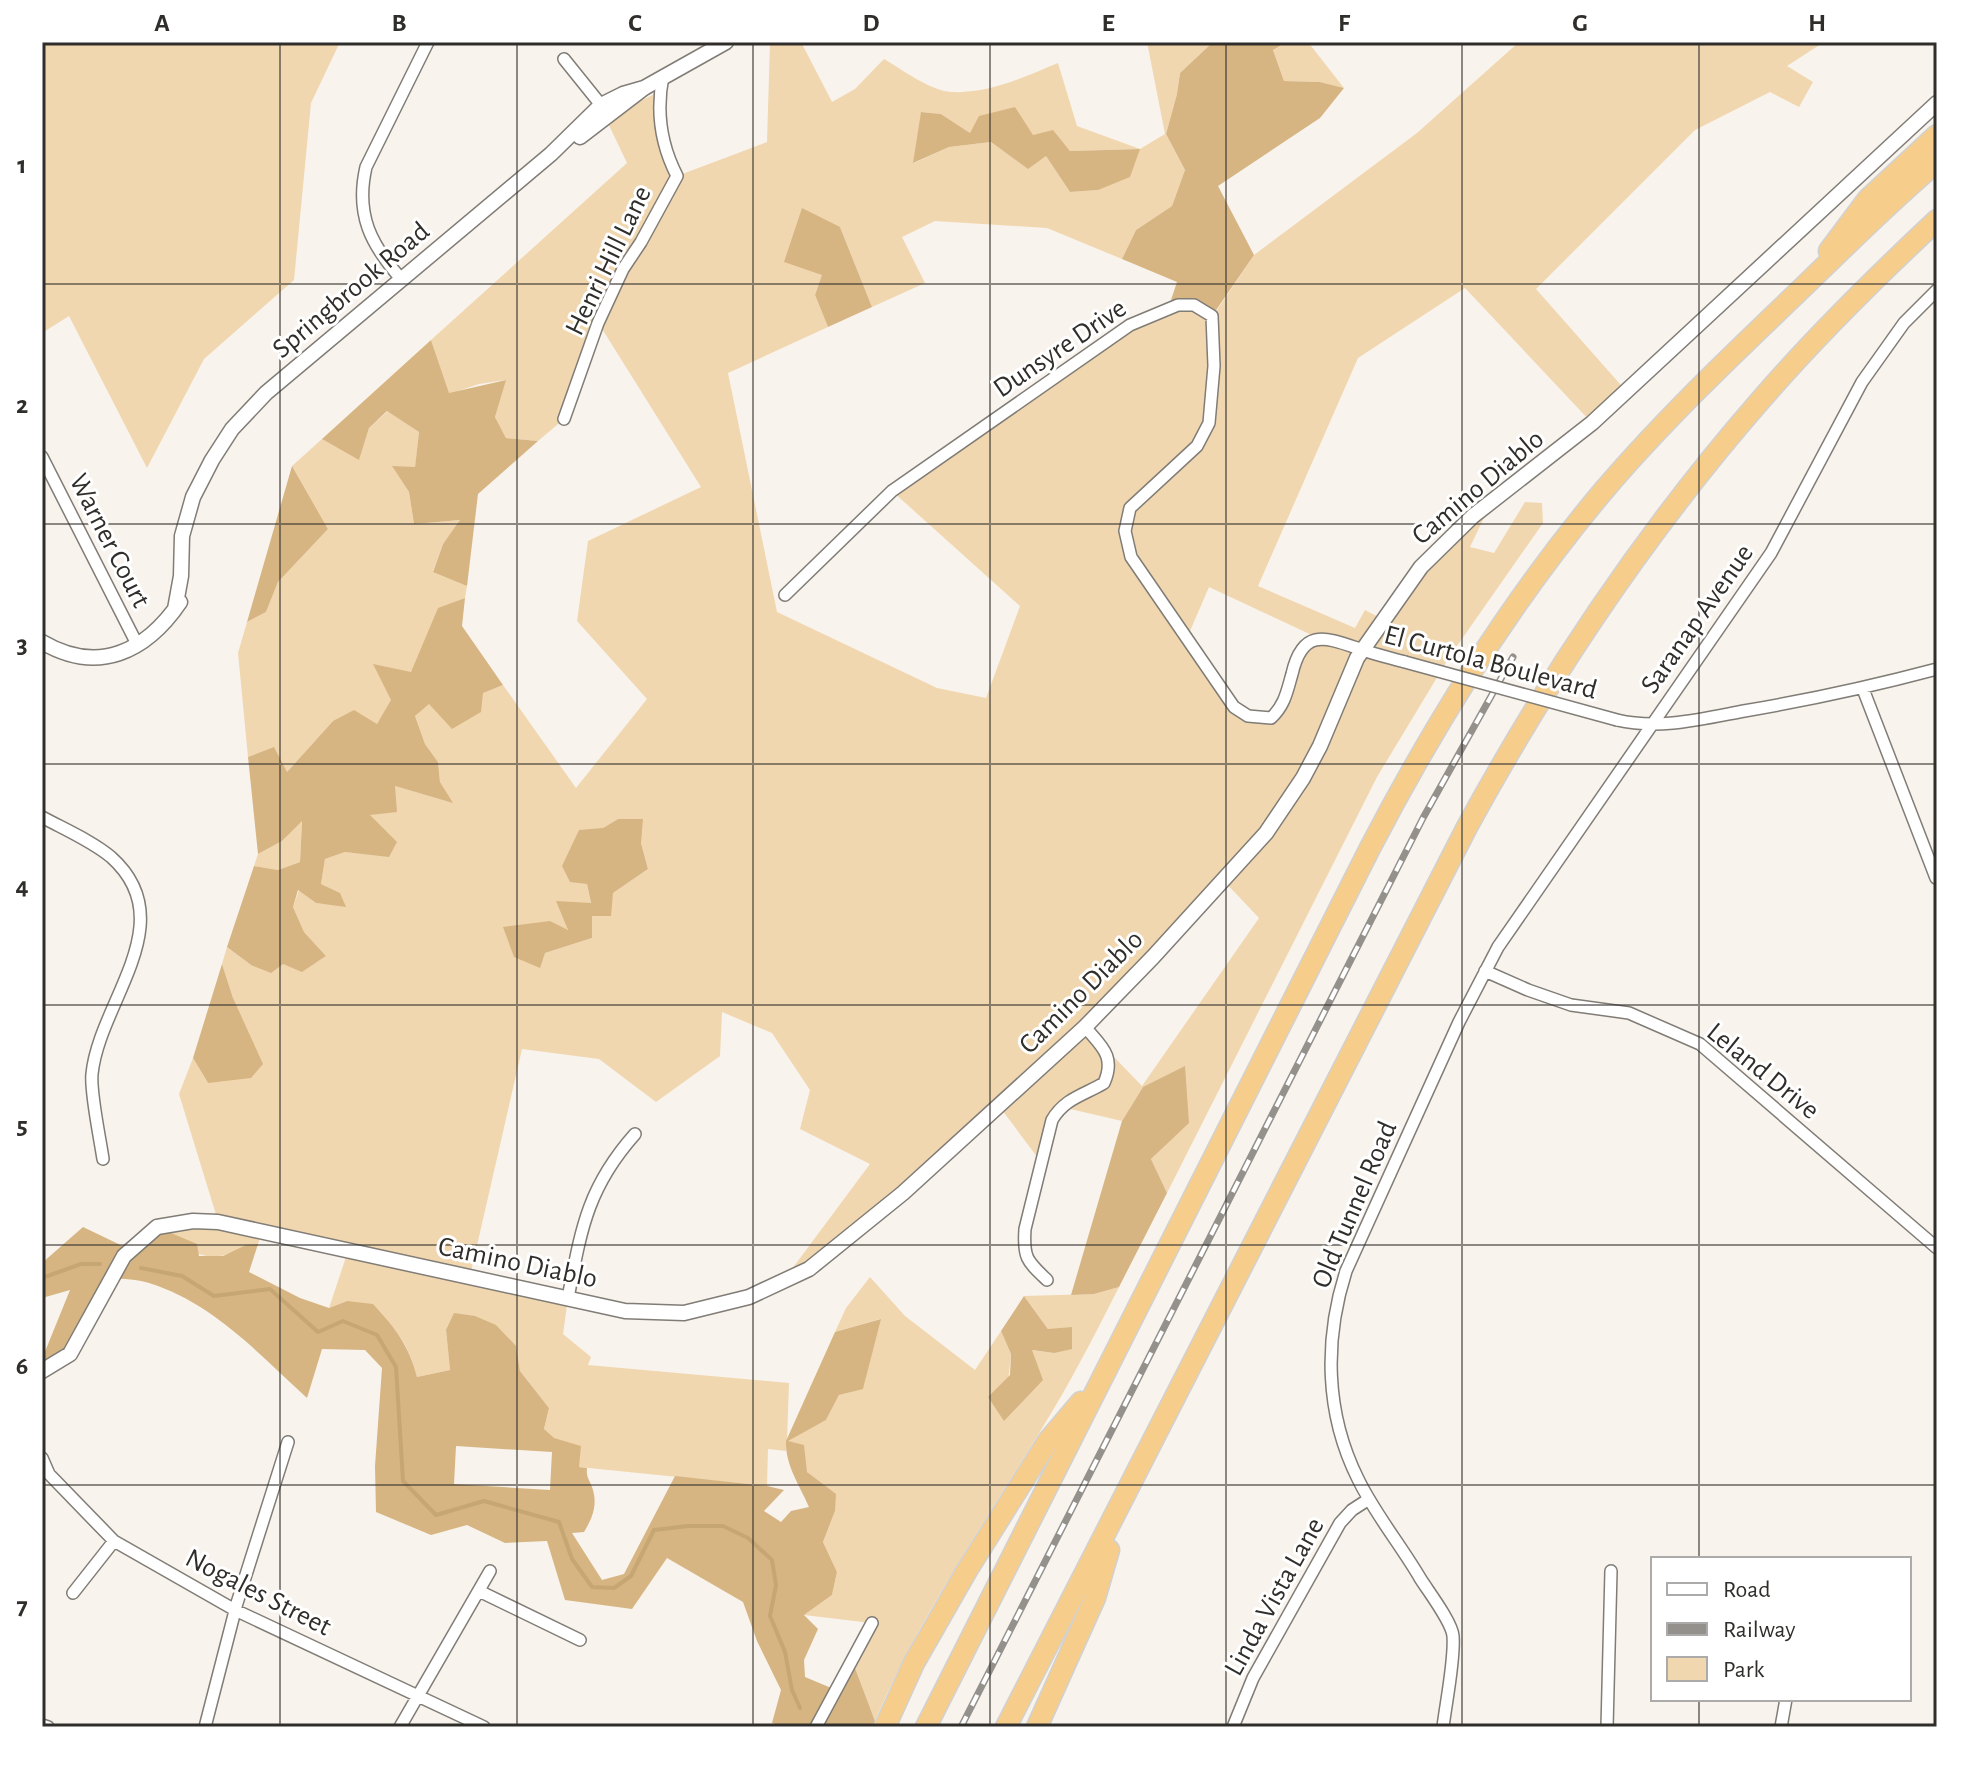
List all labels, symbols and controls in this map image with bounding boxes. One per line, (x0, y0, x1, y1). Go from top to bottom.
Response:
text: A (154, 10, 170, 36)
text: B (391, 10, 407, 36)
text: C (628, 10, 642, 36)
text: D (862, 10, 880, 36)
text: E (1101, 10, 1115, 36)
text: F (1338, 10, 1351, 36)
text: G (1572, 10, 1588, 36)
text: H (1808, 10, 1826, 36)
text: 1 (17, 152, 27, 178)
street label: Henri Hill Lane (561, 182, 657, 340)
street label: Springbrook Road (268, 217, 435, 364)
street label: Dunsyre Drive (989, 294, 1132, 403)
text: 2 (16, 392, 28, 418)
street label: Camino Diablo (1407, 425, 1549, 550)
street label: Warner Court (64, 470, 155, 612)
street label: Saranap Avenue (1636, 540, 1759, 699)
street label: El Curtola Boulevard (1381, 621, 1600, 705)
text: 3 (16, 632, 28, 658)
text: 4 (15, 873, 29, 899)
street label: Camino Diablo (1014, 925, 1149, 1060)
street label: Leland Drive (1701, 1018, 1824, 1125)
text: 5 (16, 1113, 28, 1139)
street label: Old Tunnel Road (1307, 1117, 1403, 1292)
street label: Camino Diablo (435, 1232, 600, 1293)
text: 6 (16, 1353, 28, 1379)
street label: Linda Vista Lane (1220, 1513, 1330, 1681)
street label: Nogales Street (181, 1544, 335, 1641)
legend (1651, 1557, 1911, 1701)
text: Road (1723, 1578, 1771, 1602)
text: 7 (16, 1593, 28, 1619)
text: Railway (1723, 1618, 1795, 1642)
text: Park (1723, 1658, 1764, 1682)

